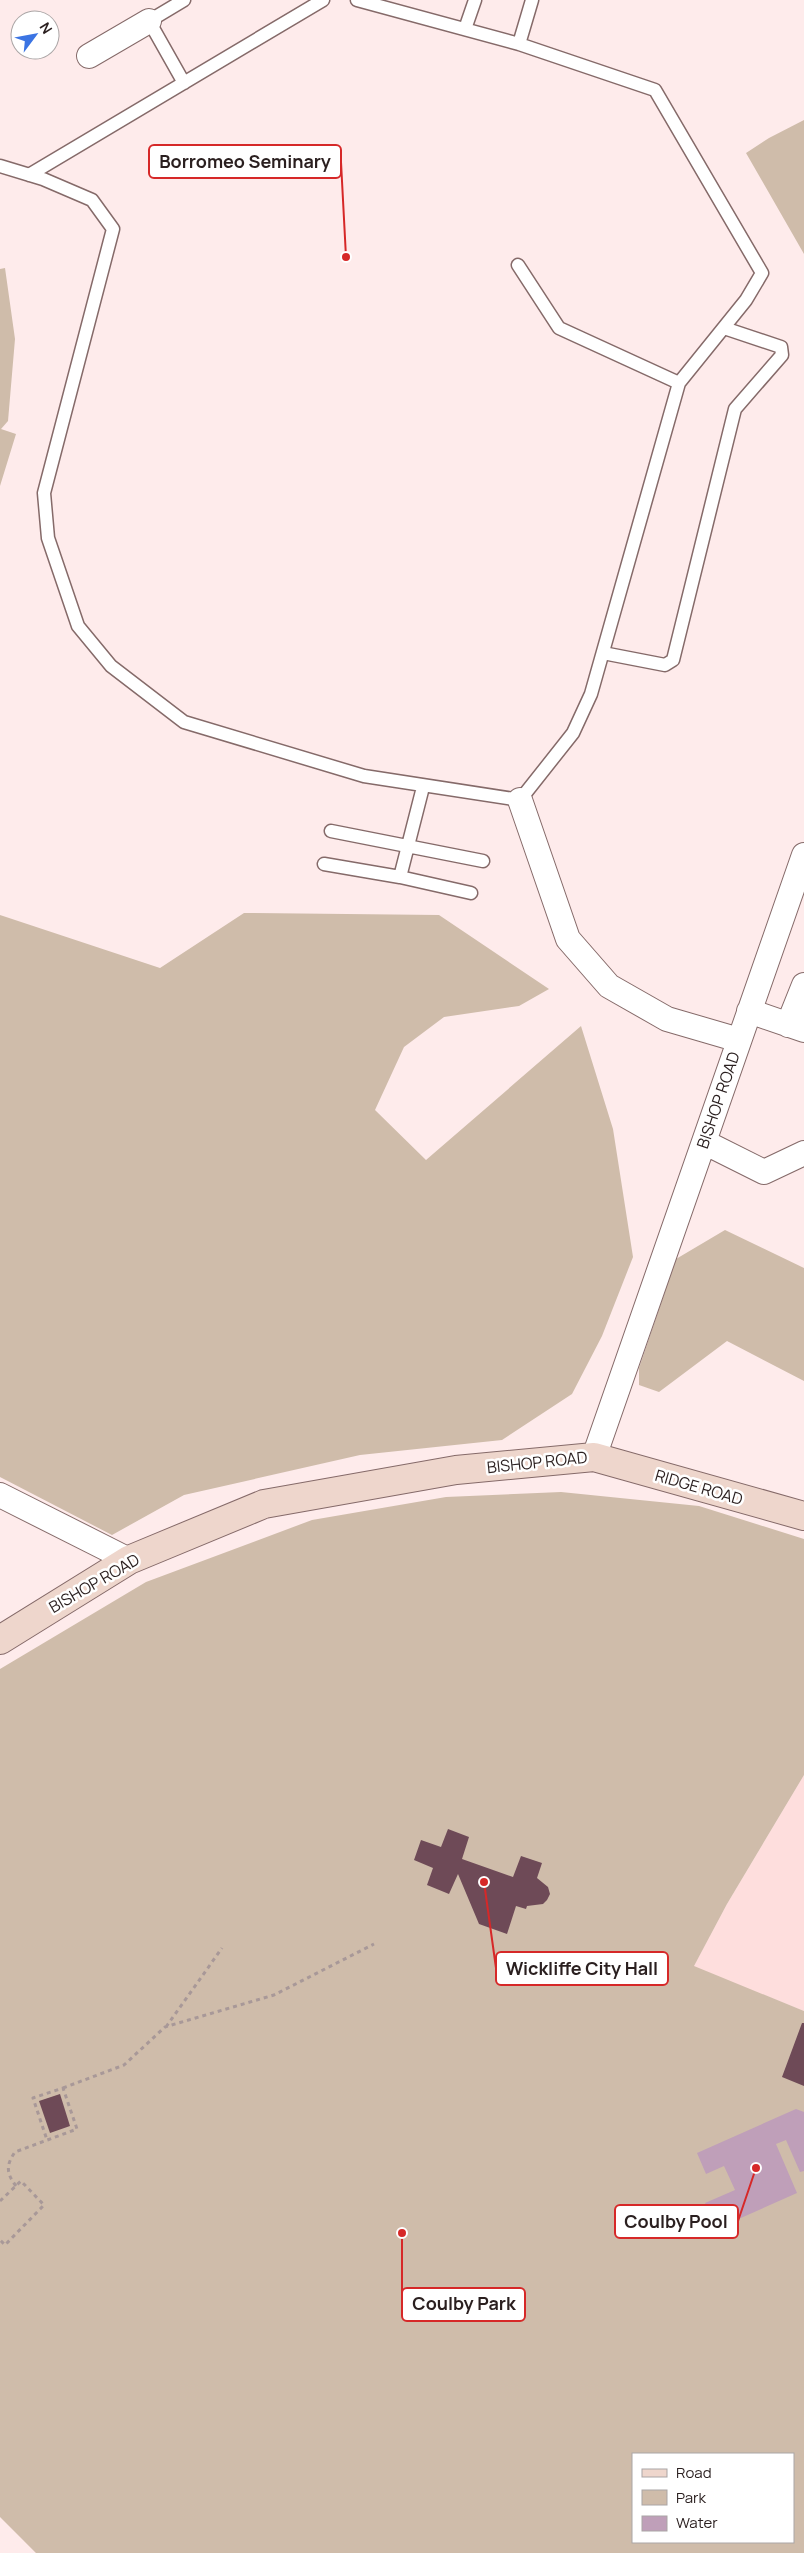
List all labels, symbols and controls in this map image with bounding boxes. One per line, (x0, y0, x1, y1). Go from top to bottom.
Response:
north arrow (10, 10, 60, 60)
text: N (36, 19, 57, 37)
callout: Borromeo Seminary (149, 145, 341, 178)
text: Borromeo Seminary (159, 149, 331, 173)
street label: BISHOP ROAD (691, 1048, 745, 1151)
street label: BISHOP ROAD (486, 1446, 589, 1478)
street label: RIDGE ROAD (653, 1464, 746, 1510)
street label: BISHOP ROAD (45, 1548, 143, 1618)
callout: Wickliffe City Hall (496, 1952, 668, 1985)
text: Wickliffe City Hall (506, 1956, 658, 1980)
callout: Coulby Pool (615, 2205, 738, 2238)
text: Coulby Pool (624, 2209, 728, 2233)
callout: Coulby Park (402, 2288, 525, 2321)
text: Coulby Park (412, 2291, 517, 2315)
legend (632, 2453, 794, 2543)
text: Road (676, 2462, 712, 2483)
text: Park (676, 2487, 706, 2508)
text: Water (676, 2512, 718, 2533)

